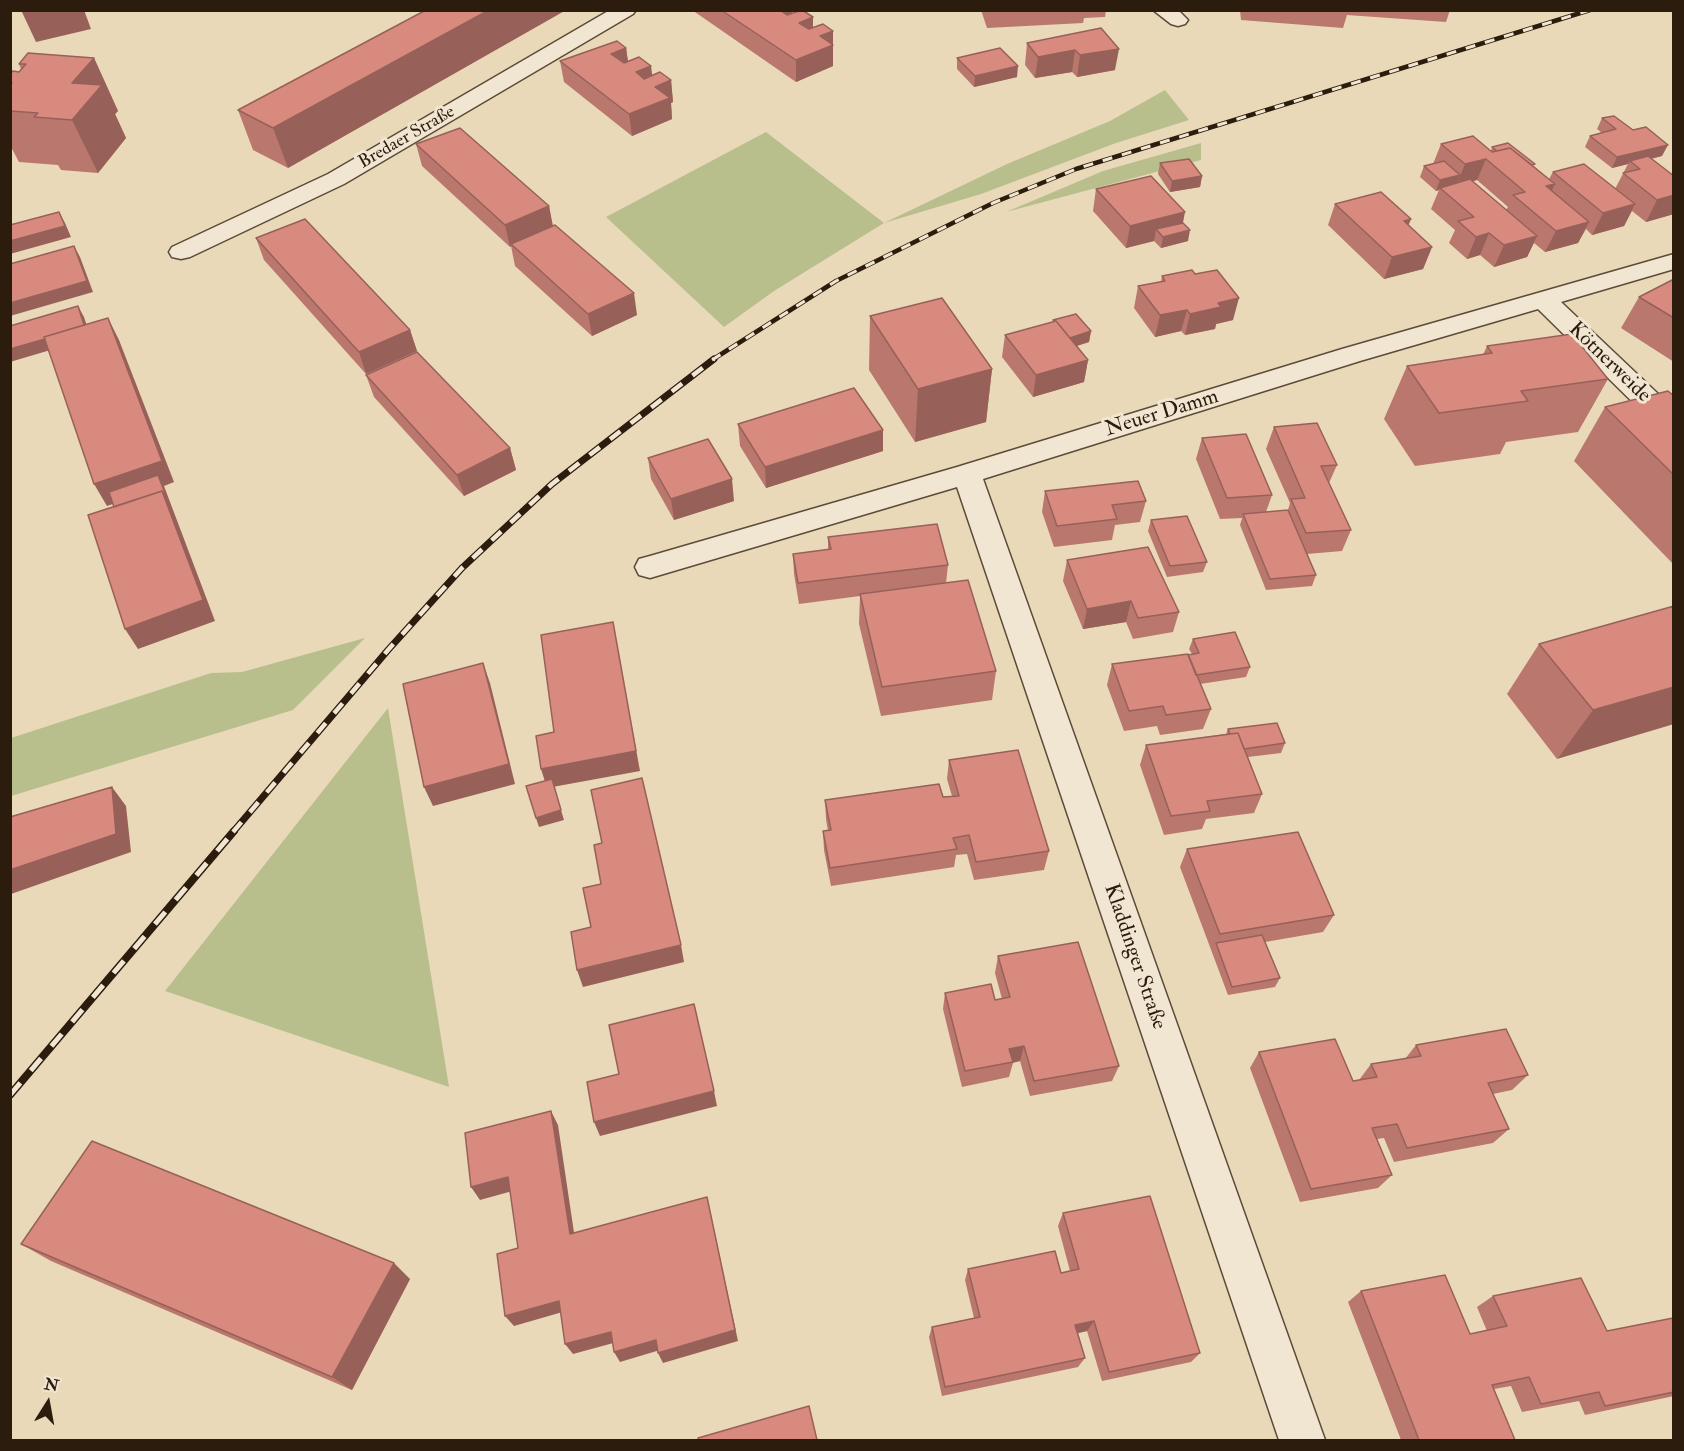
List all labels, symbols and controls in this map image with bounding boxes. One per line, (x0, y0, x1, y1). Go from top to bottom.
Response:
street label: Bredaer Straße (355, 102, 459, 174)
street label: Kötnerweide (1563, 318, 1655, 408)
street label: Neuer Damm (1102, 385, 1222, 443)
street label: Kladdinger Straße (1097, 881, 1171, 1033)
north arrow (18, 1373, 78, 1433)
text: N (42, 1374, 60, 1397)

